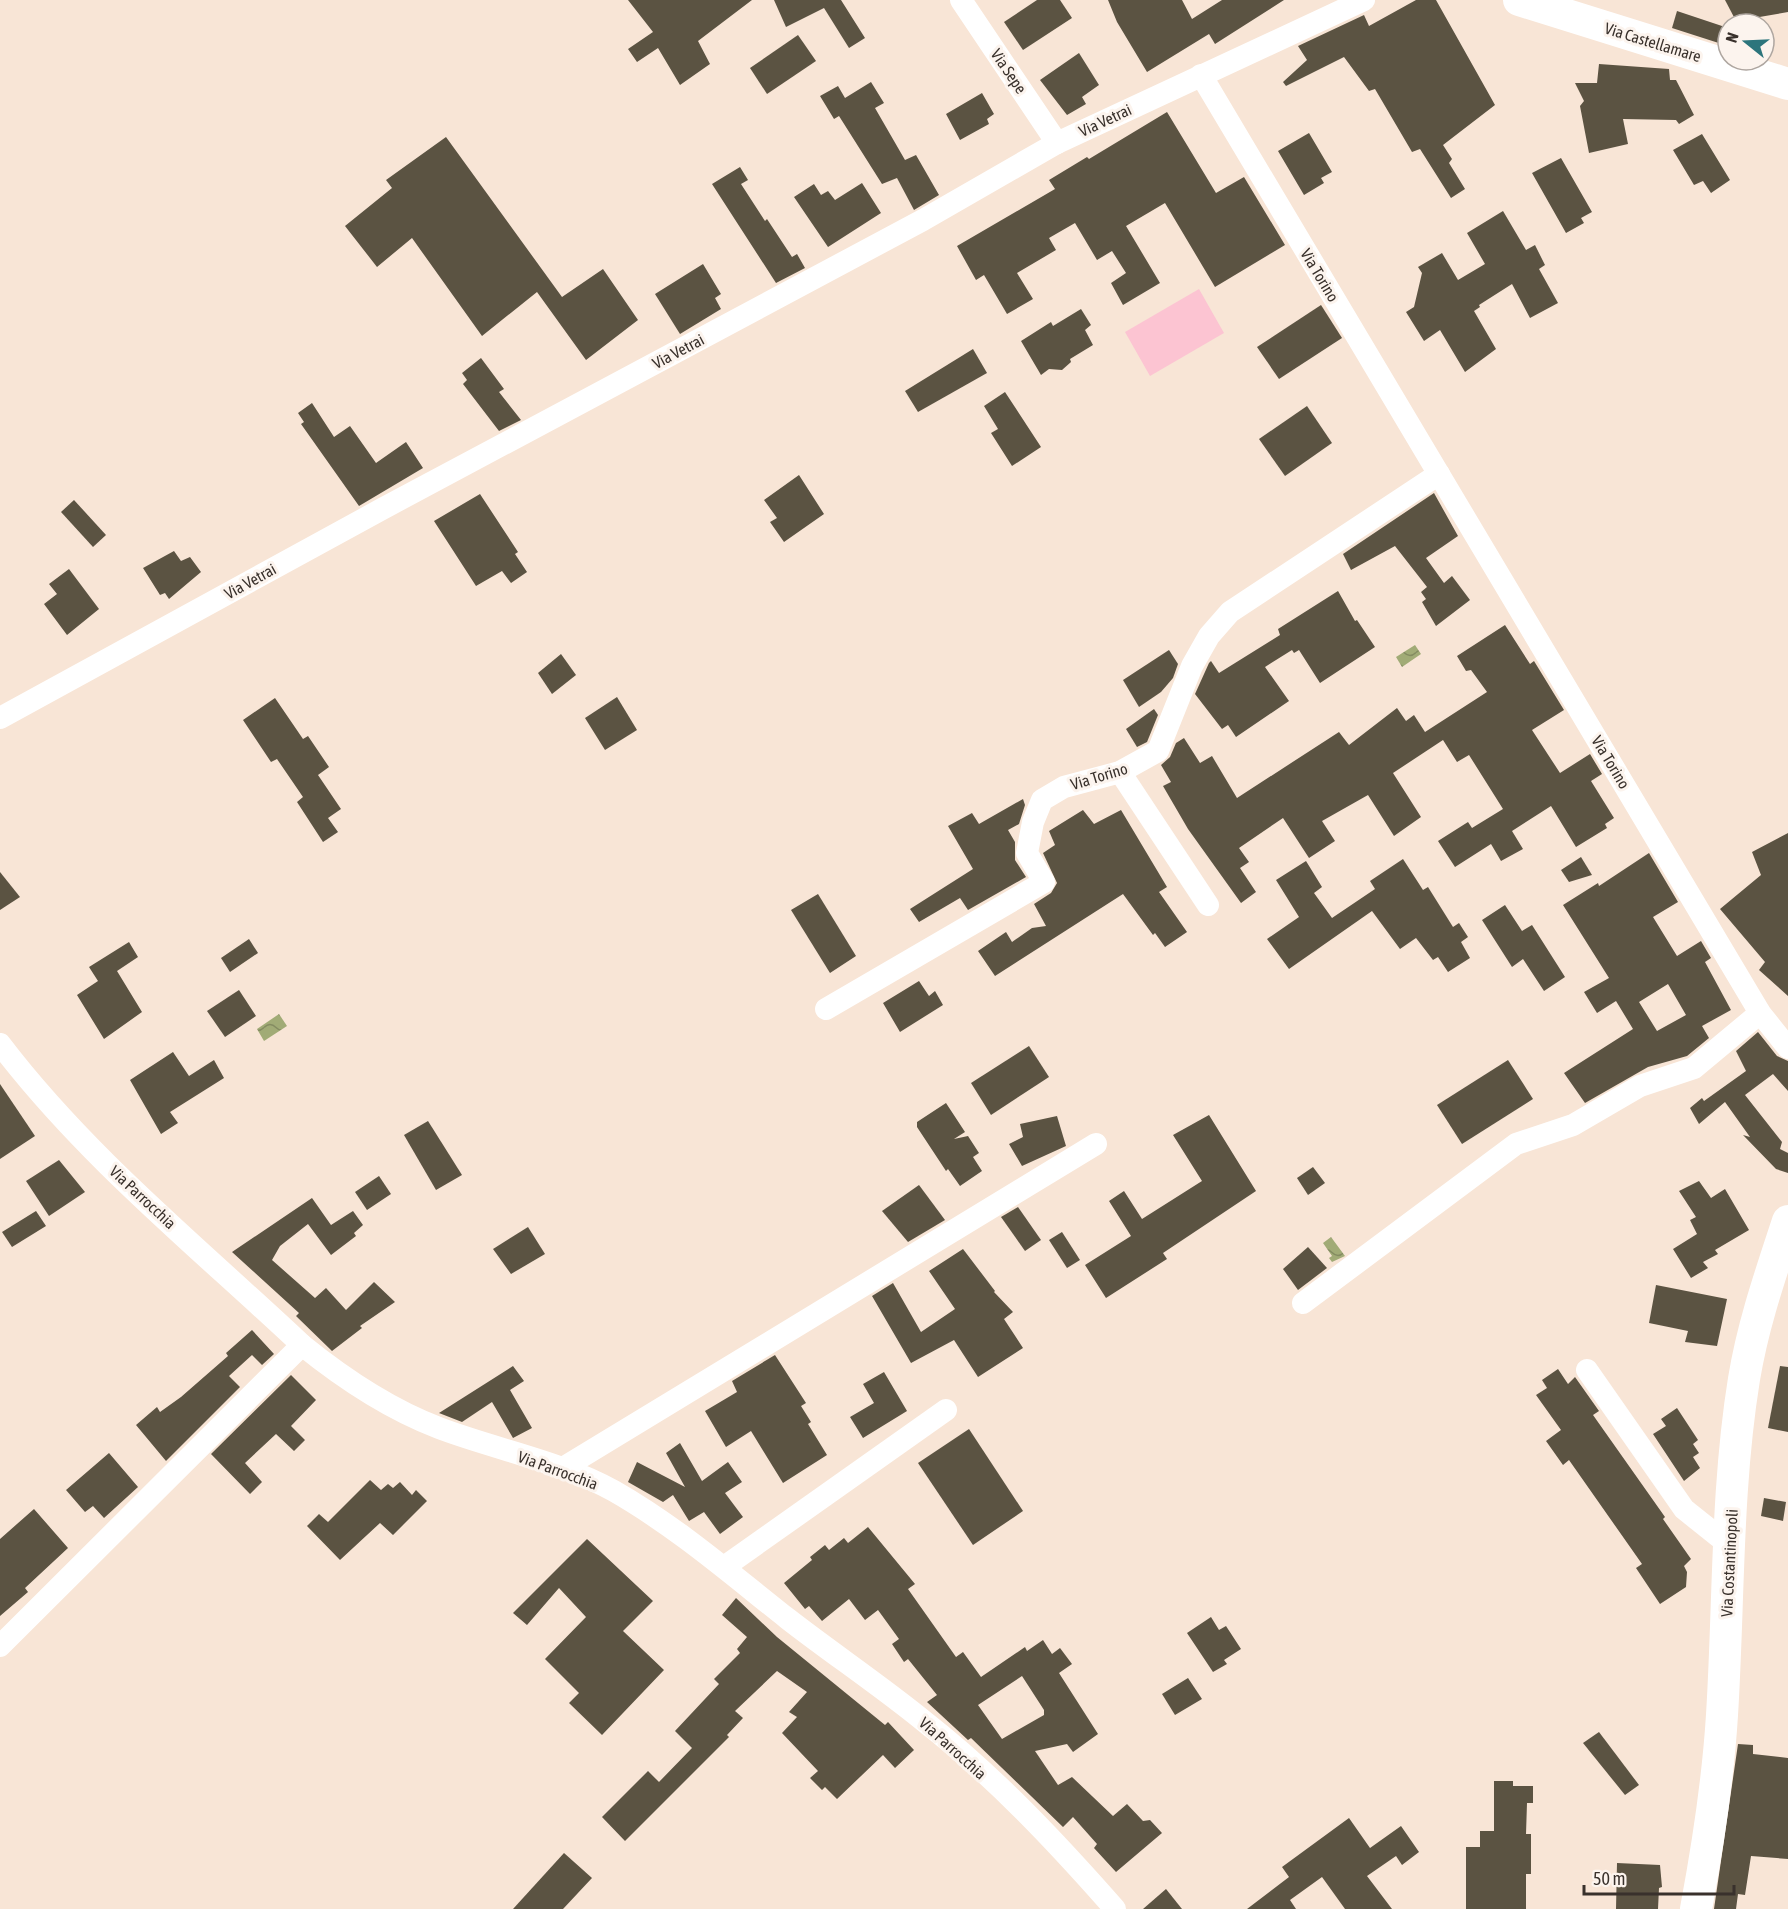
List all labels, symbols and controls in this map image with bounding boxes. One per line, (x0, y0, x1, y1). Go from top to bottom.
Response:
north arrow (1716, 12, 1776, 72)
street label: Via Castellamare (1603, 19, 1703, 65)
text: N (1722, 30, 1742, 45)
street label: Via Sepe (987, 45, 1030, 97)
street label: Via Vetrai (1076, 100, 1134, 140)
street label: Via Torino (1297, 245, 1343, 305)
street label: Via Vetrai (649, 330, 707, 372)
street label: Via Vetrai (221, 560, 279, 602)
street label: Via Torino (1588, 732, 1634, 792)
street label: Via Torino (1068, 759, 1130, 793)
street label: Via Parrocchia (106, 1162, 180, 1232)
street label: Via Parrocchia (516, 1447, 600, 1493)
street label: Via Costantinopoli (1717, 1509, 1742, 1617)
street label: Via Parrocchia (916, 1713, 990, 1783)
scale bar (1584, 1858, 1734, 1896)
text: 50 m (1593, 1868, 1625, 1889)

